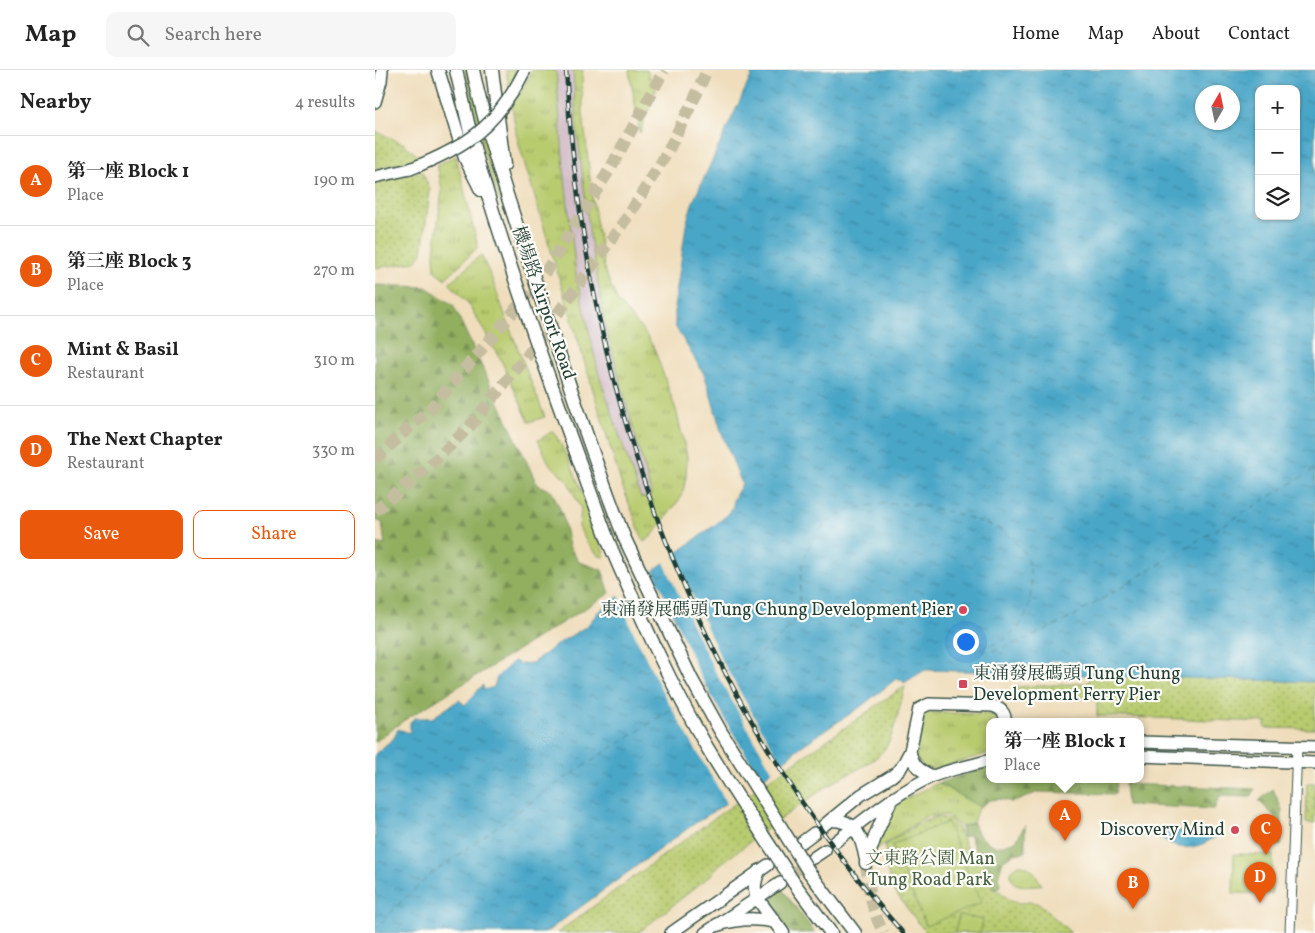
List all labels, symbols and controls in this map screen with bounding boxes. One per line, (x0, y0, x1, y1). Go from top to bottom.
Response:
search box (106, 12, 456, 57)
text: Map (25, 18, 76, 52)
icon: search (124, 21, 152, 49)
text: Search here (164, 22, 262, 48)
text: Home (1012, 22, 1060, 47)
text: Map (1088, 22, 1124, 47)
text: About (1152, 22, 1200, 47)
text: Contact (1228, 22, 1290, 47)
north arrow (1195, 85, 1240, 130)
map controls (1255, 85, 1300, 220)
button: + (1255, 85, 1300, 130)
text: Nearby (20, 88, 91, 117)
text: 4 results (295, 92, 355, 114)
button: − (1255, 130, 1300, 175)
text: 第一座 Block 1 (67, 159, 189, 185)
text: A (30, 170, 42, 192)
text: 190 m (313, 170, 355, 192)
button: layers (1255, 175, 1300, 220)
text: Place (67, 185, 104, 207)
street label: 機場路 Airport Road (505, 223, 581, 383)
text: 第三座 Block 3 (67, 249, 192, 275)
text: B (31, 260, 41, 282)
text: 270 m (313, 260, 355, 282)
text: Place (67, 275, 104, 297)
text: Mint & Basil (67, 337, 179, 363)
text: C (31, 350, 41, 372)
text: 310 m (314, 350, 355, 372)
text: Restaurant (67, 363, 145, 385)
text: The Next Chapter (67, 427, 223, 453)
text: D (30, 440, 42, 462)
text: 330 m (312, 440, 355, 462)
text: Restaurant (67, 453, 145, 475)
button: Save (20, 510, 183, 559)
button: Share (193, 510, 355, 559)
place label: 東涌發展碼頭 Tung Chung Development Pier (600, 598, 953, 623)
marker: 東涌發展碼頭 Tung Chung Development Pier (957, 604, 969, 616)
your location (953, 629, 979, 655)
place label: 東涌發展碼頭 Tung Chung Development Ferry Pier (973, 662, 1181, 708)
marker: 東涌發展碼頭 Tung Chung Development Ferry Pier (957, 678, 969, 690)
popup (986, 718, 1144, 783)
text: 第一座 Block 1 (1004, 729, 1126, 755)
text: Place (1004, 755, 1041, 777)
pin: A (1049, 800, 1081, 841)
pin: C (1250, 814, 1282, 855)
place label: Discovery Mind (1100, 818, 1225, 843)
marker: Discovery Mind (1229, 824, 1241, 836)
park label: 文東路公園 Man Tung Road Park (865, 847, 995, 893)
pin: D (1244, 862, 1276, 903)
pin: B (1117, 868, 1149, 909)

